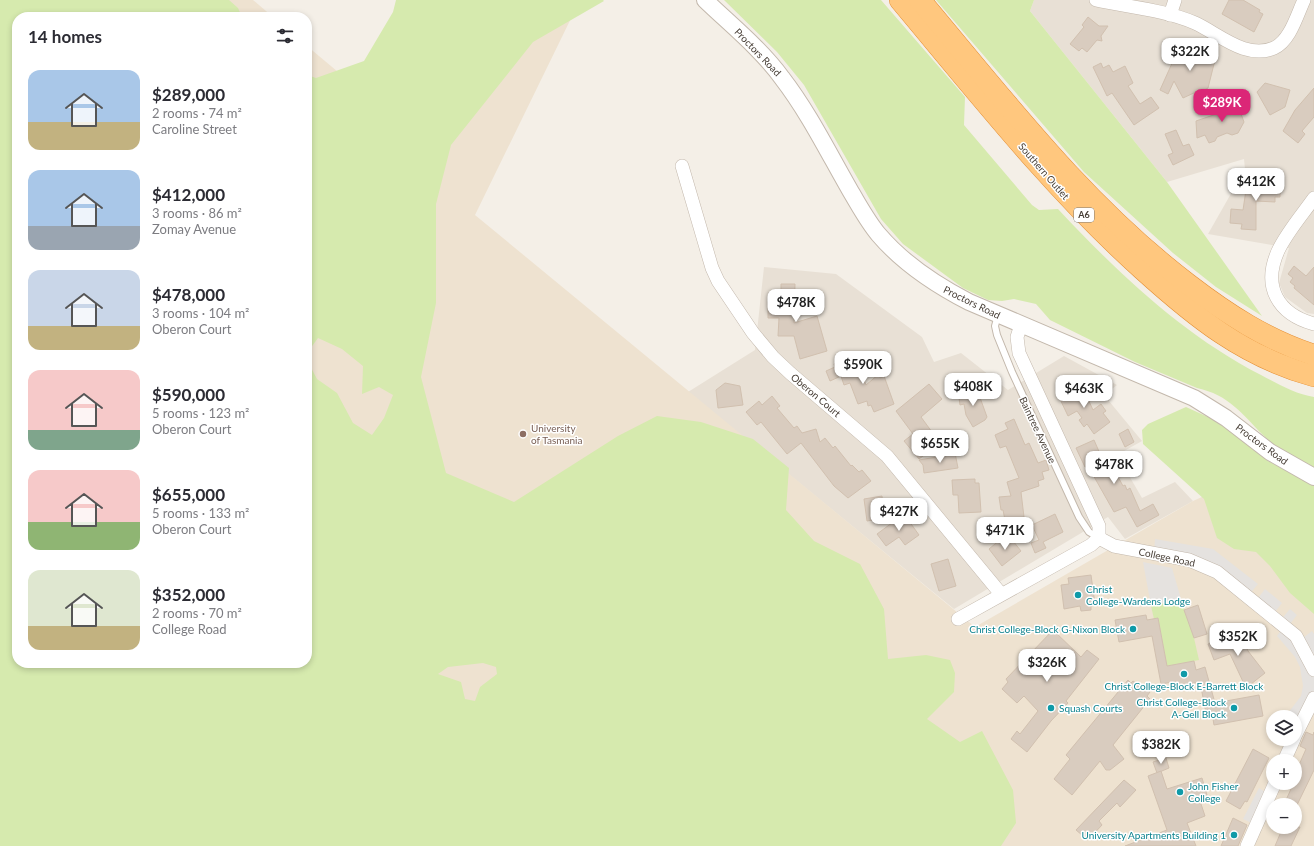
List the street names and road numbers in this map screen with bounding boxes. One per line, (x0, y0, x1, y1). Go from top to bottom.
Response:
street label: Proctors Road (732, 26, 784, 78)
street label: Southern Outlet (1016, 140, 1072, 202)
road number: A6 (1074, 208, 1094, 222)
street label: Proctors Road (942, 283, 1002, 321)
street label: Oberon Court (789, 371, 844, 419)
street label: Baintree Avenue (1017, 395, 1059, 465)
street label: Proctors Road (1234, 421, 1290, 467)
street label: College Road (1138, 545, 1196, 569)

